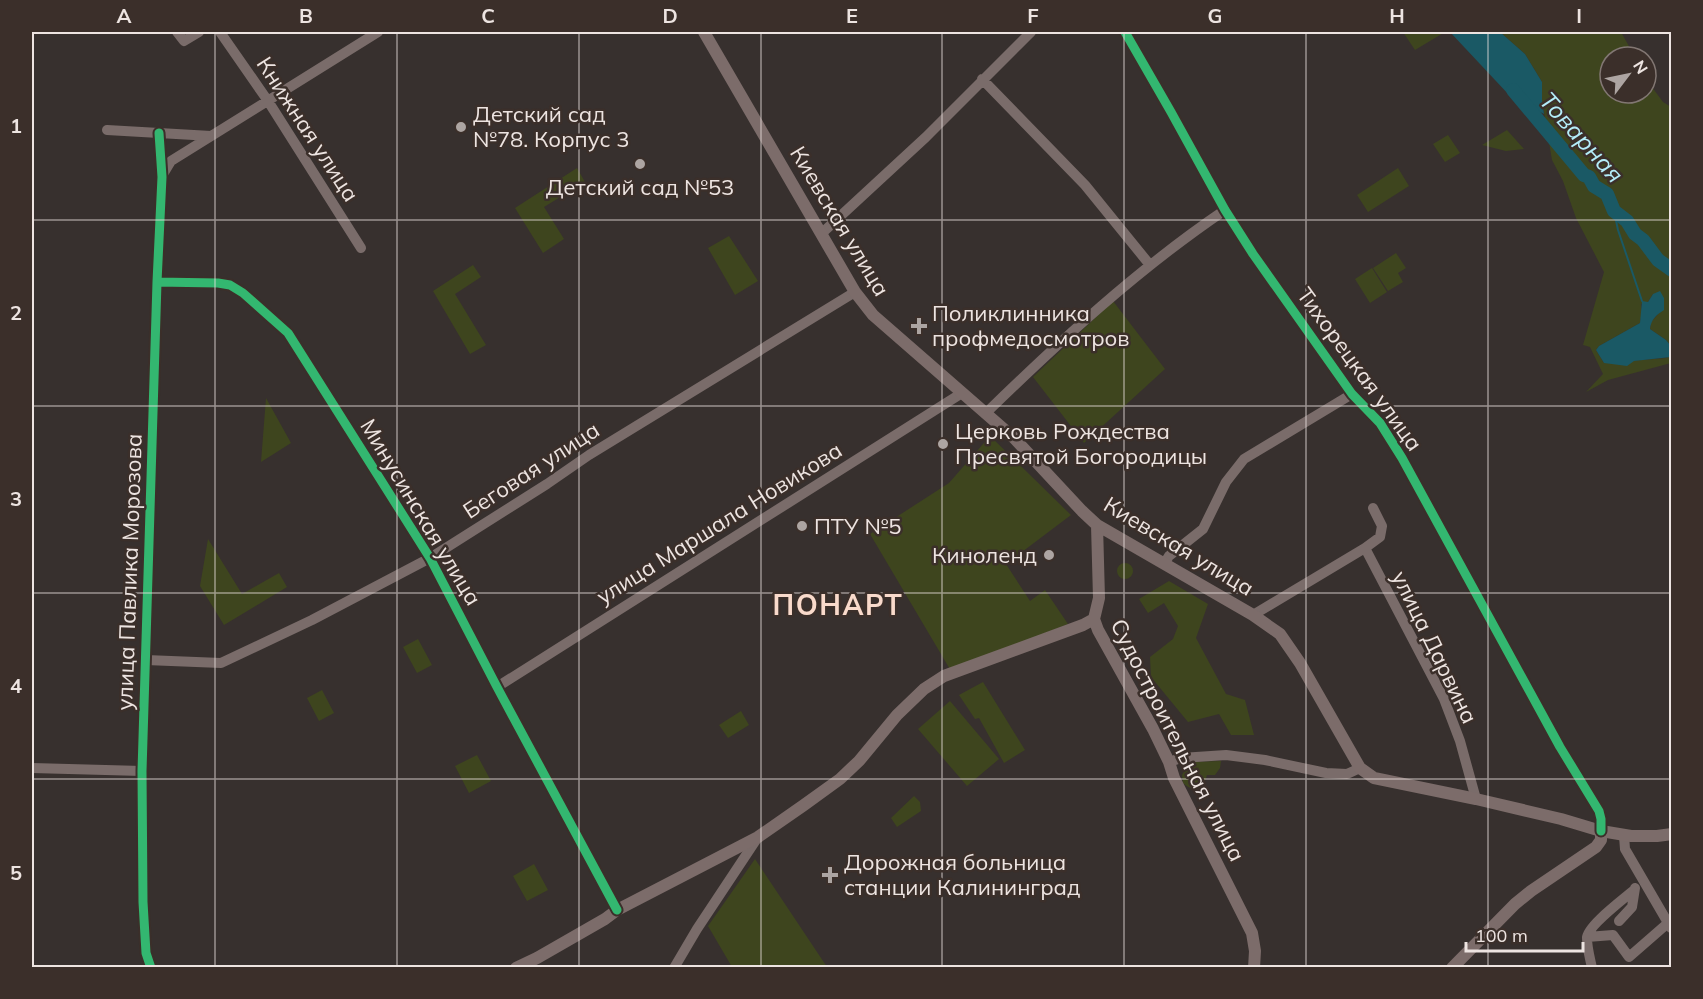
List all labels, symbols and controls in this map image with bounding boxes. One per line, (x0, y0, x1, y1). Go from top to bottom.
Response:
text: A (117, 3, 132, 28)
text: B (299, 3, 313, 28)
text: C (481, 3, 495, 28)
text: D (662, 3, 678, 28)
text: E (846, 3, 858, 28)
text: F (1027, 3, 1039, 28)
text: G (1208, 3, 1222, 28)
text: H (1389, 3, 1405, 28)
text: I (1576, 3, 1582, 28)
north arrow (1598, 45, 1658, 105)
street label: Книжная улица (251, 51, 365, 207)
text: N (1629, 57, 1652, 77)
water label: Товарная (1534, 86, 1630, 188)
place label: Детский сад №78. Корпус 3 (473, 100, 629, 153)
text: 1 (10, 113, 22, 138)
marker: Детский сад №78. Корпус 3 (454, 120, 468, 134)
street label: Киевская улица (784, 141, 896, 301)
marker: Детский сад №53 (633, 157, 647, 171)
place label: Детский сад №53 (546, 173, 734, 201)
street label: Тихорецкая улица (1291, 282, 1429, 456)
place label: Поликлинника профмедосмотров (932, 299, 1130, 352)
text: 2 (10, 300, 22, 325)
marker: Поликлинника профмедосмотров (910, 317, 928, 335)
street label: Минусинская улица (354, 414, 488, 610)
street label: Беговая улица (457, 415, 605, 525)
place label: Церковь Рождества Пресвятой Богородицы (955, 417, 1207, 470)
street label: улица Павлика Морозова (110, 433, 148, 711)
street label: улица Маршала Новикова (591, 436, 847, 610)
marker: Церковь Рождества Пресвятой Богородицы (936, 437, 950, 451)
text: 3 (10, 486, 22, 511)
street label: Киевская улица (1099, 490, 1259, 602)
place label: ПТУ №5 (814, 512, 902, 540)
marker: ПТУ №5 (795, 519, 809, 533)
place label: Киноленд (932, 541, 1037, 569)
marker: Киноленд (1042, 548, 1056, 562)
street label: улица Дарвина (1386, 566, 1484, 728)
district label: ПОНАРТ (773, 587, 903, 622)
street label: Судостроительная улица (1105, 614, 1251, 866)
text: 4 (10, 673, 22, 698)
place label: Дорожная больница станции Калининград (844, 848, 1080, 901)
text: 5 (10, 860, 22, 885)
marker: Дорожная больница станции Калининград (821, 866, 839, 884)
scale bar (1466, 915, 1583, 953)
text: 100 m (1475, 924, 1528, 947)

